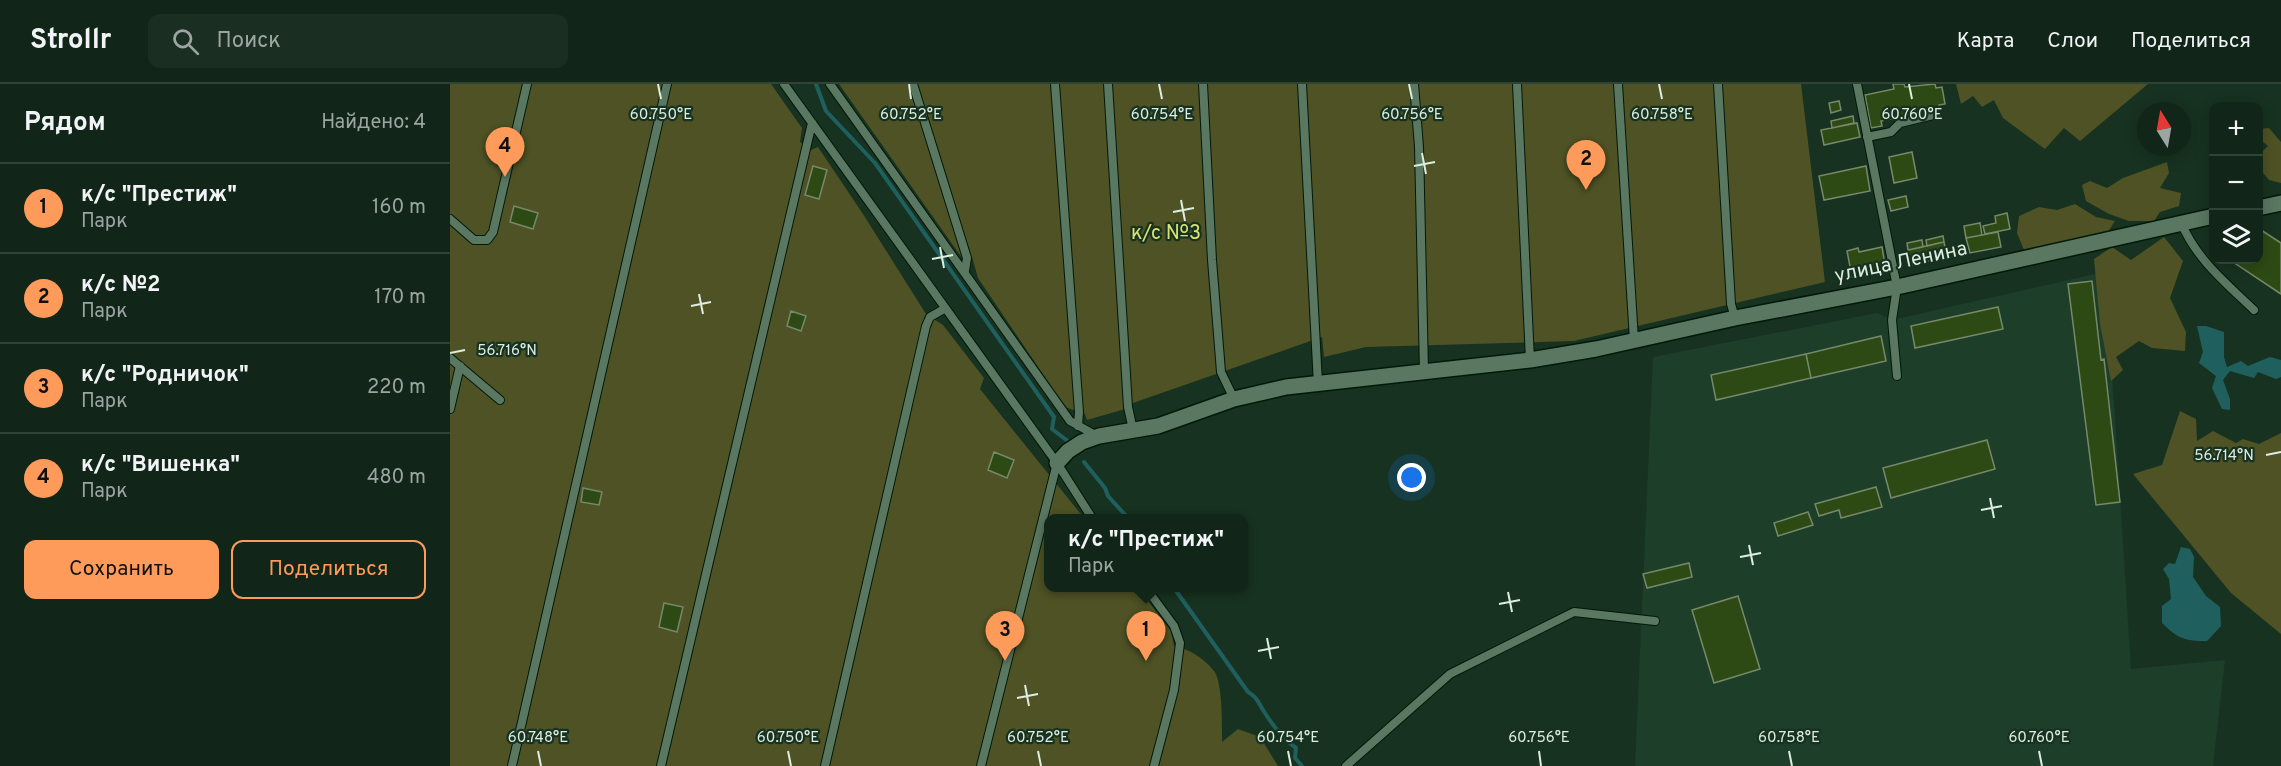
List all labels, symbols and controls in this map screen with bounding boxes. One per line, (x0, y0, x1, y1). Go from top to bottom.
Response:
search box (148, 14, 568, 68)
text: Strollr (30, 23, 112, 59)
icon: search (169, 25, 202, 58)
text: Поиск (217, 28, 281, 55)
text: Карта (1957, 28, 2014, 55)
text: Слои (2047, 28, 2098, 55)
text: Поделиться (2131, 28, 2251, 55)
north arrow (2137, 102, 2191, 156)
map controls (2209, 102, 2263, 264)
button: + (2209, 102, 2263, 156)
text: 60.750°E (630, 106, 692, 125)
text: 60.752°E (880, 106, 942, 125)
text: 60.754°E (1131, 106, 1193, 125)
text: 60.756°E (1381, 106, 1443, 125)
text: 60.758°E (1631, 106, 1693, 125)
text: 60.760°E (1881, 106, 1943, 125)
text: Рядом (24, 107, 106, 140)
text: Найдено: 4 (321, 110, 426, 136)
pin: 4 (486, 128, 524, 177)
pin: 2 (1566, 141, 1606, 190)
button: − (2209, 156, 2263, 210)
text: к/с "Престиж" (81, 182, 237, 209)
text: 1 (40, 195, 48, 221)
text: 160 m (372, 195, 426, 221)
text: Парк (81, 209, 128, 235)
button: layers (2209, 210, 2263, 264)
park label: к/с №3 (1131, 221, 1201, 247)
street label: улица Ленина (1832, 236, 1970, 290)
text: к/с №2 (81, 272, 161, 299)
text: 2 (37, 285, 50, 311)
text: 170 m (374, 285, 426, 311)
text: Парк (81, 299, 128, 325)
text: 56.716°N (477, 342, 537, 361)
text: к/с "Родничок" (81, 362, 249, 389)
text: 3 (38, 375, 50, 401)
text: 220 m (367, 375, 426, 401)
text: Парк (81, 389, 128, 415)
text: 56.714°N (2194, 447, 2254, 466)
text: к/с "Вишенка" (81, 452, 240, 479)
your location (1397, 463, 1426, 492)
text: 4 (37, 465, 50, 491)
text: 480 m (367, 465, 426, 491)
text: Парк (81, 479, 128, 505)
popup (1044, 514, 1248, 592)
text: к/с "Престиж" (1068, 527, 1224, 554)
button: Сохранить (24, 540, 219, 599)
button: Поделиться (231, 540, 426, 599)
text: Парк (1068, 554, 1115, 580)
pin: 3 (986, 612, 1024, 661)
pin: 1 (1126, 612, 1166, 661)
text: 60.748°E (508, 729, 568, 748)
text: 60.750°E (757, 729, 819, 748)
text: 60.752°E (1007, 729, 1069, 748)
text: 60.754°E (1257, 729, 1319, 748)
text: 60.756°E (1508, 729, 1570, 748)
text: 60.758°E (1758, 729, 1820, 748)
text: 60.760°E (2008, 729, 2070, 748)

